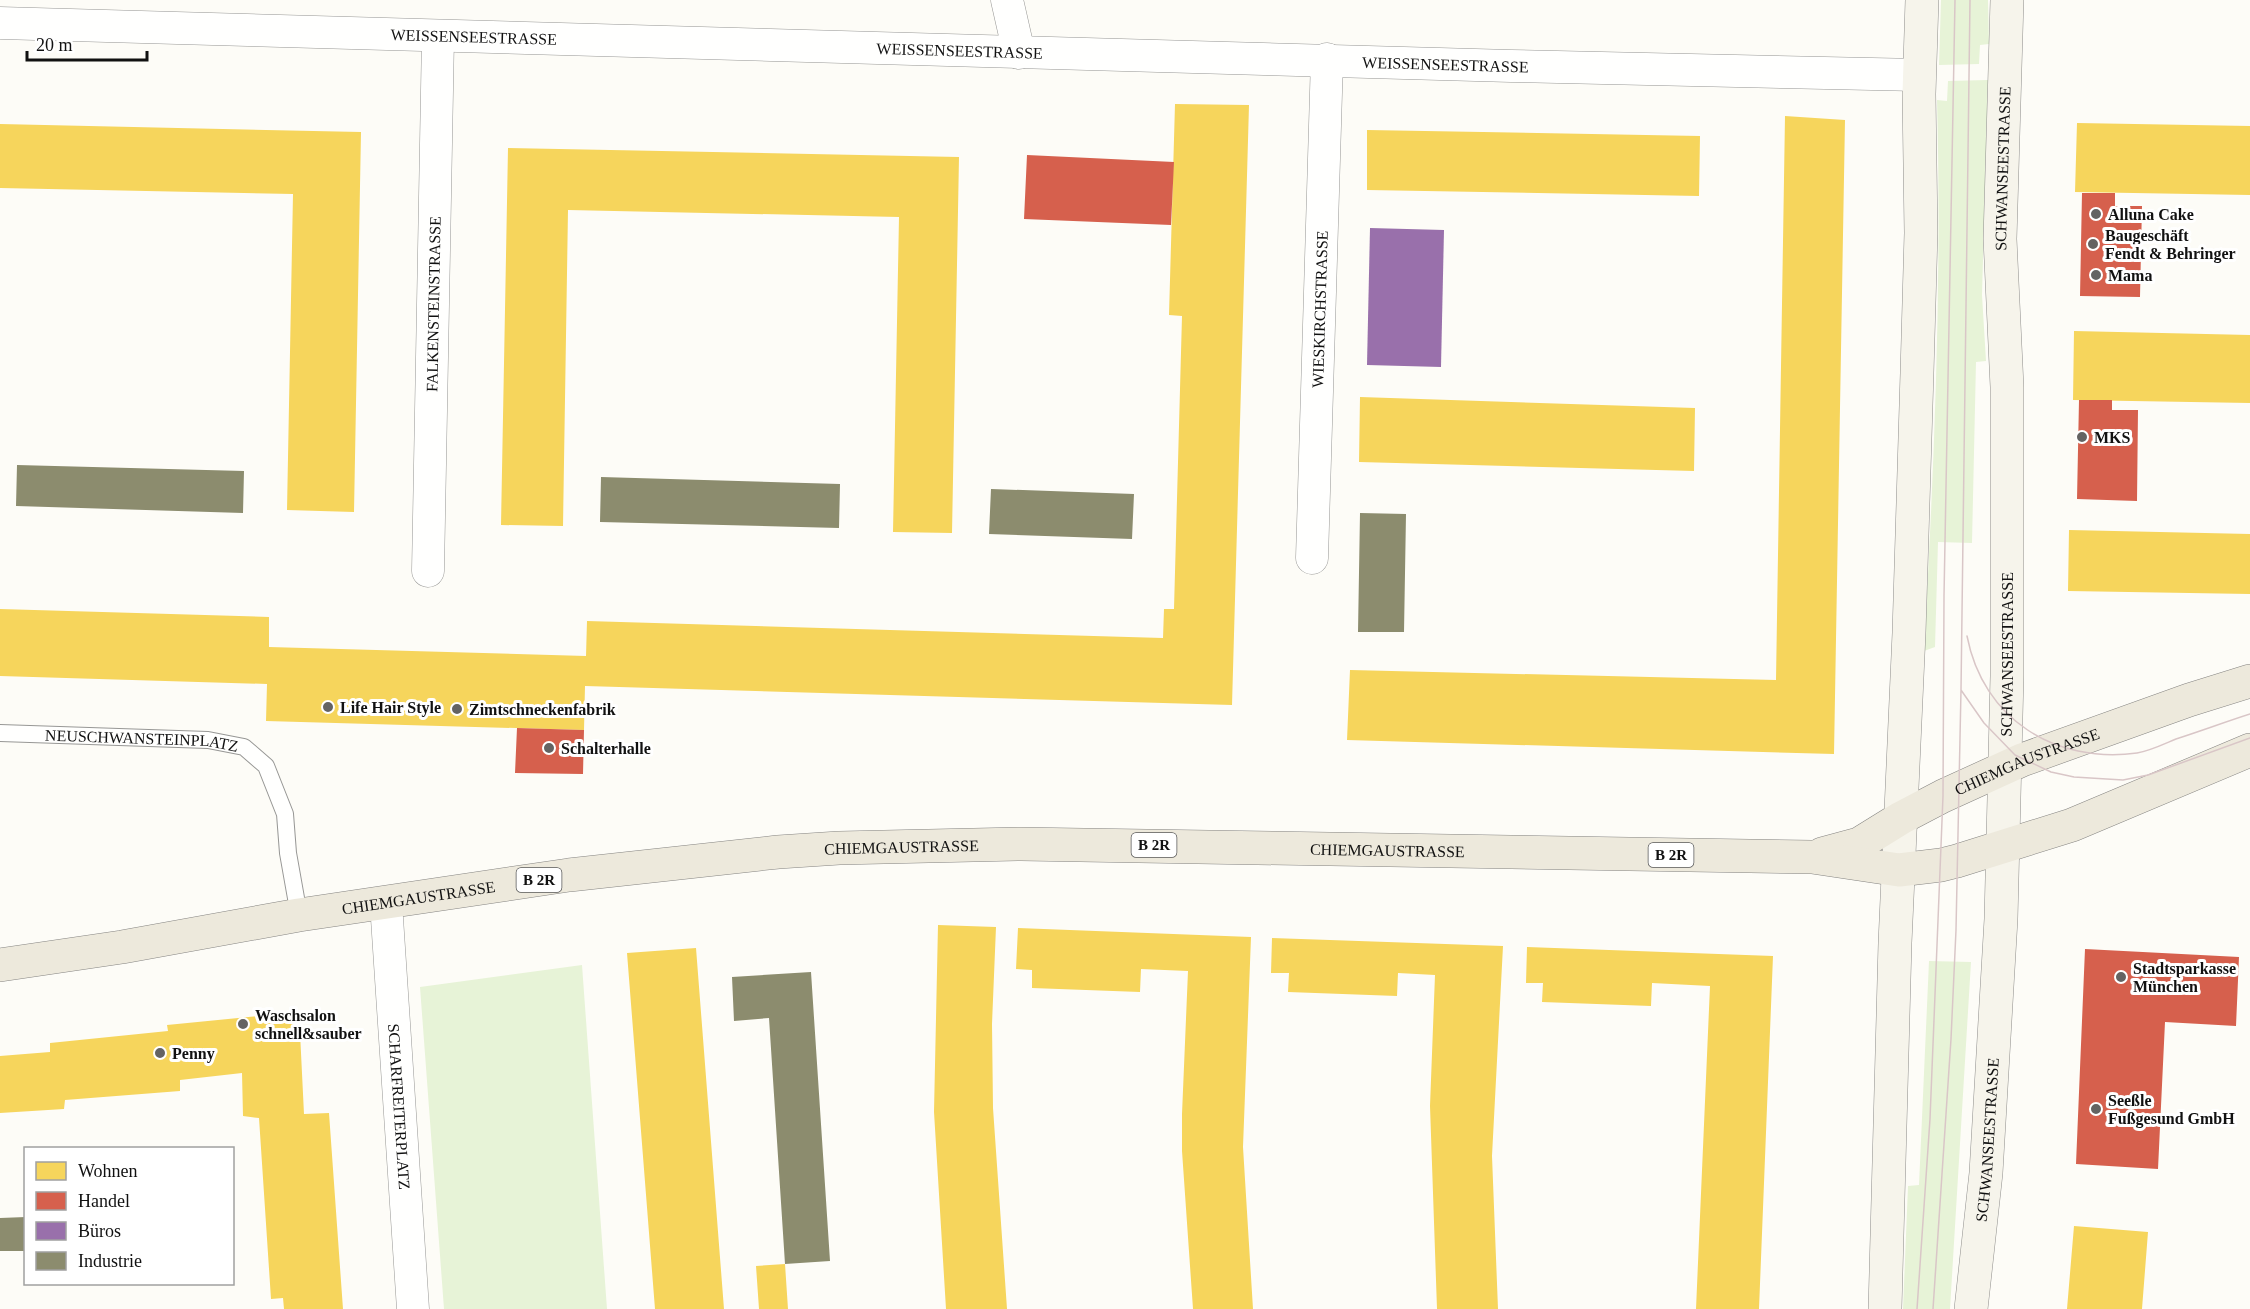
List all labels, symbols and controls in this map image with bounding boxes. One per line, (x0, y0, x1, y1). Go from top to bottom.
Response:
scale bar (27, 24, 147, 62)
street label: WEISSENSEESTRASSE (390, 26, 557, 47)
text: 20 m (36, 35, 73, 55)
street label: WEISSENSEESTRASSE (876, 39, 1043, 61)
street label: WEISSENSEESTRASSE (1362, 53, 1529, 75)
street label: SCHWANSEESTRASSE (1991, 86, 2013, 251)
place label: Alluna Cake (2108, 206, 2194, 223)
marker: Alluna Cake (2089, 207, 2103, 221)
street label: FALKENSTEINSTRASSE (423, 216, 443, 392)
place label: Baugeschäft Fendt & Behringer (2105, 227, 2236, 263)
street label: WIESKIRCHSTRASSE (1309, 230, 1330, 388)
marker: Baugeschäft Fendt & Behringer (2086, 237, 2100, 251)
place label: Mama (2108, 267, 2152, 284)
marker: Mama (2089, 268, 2103, 282)
place label: MKS (2094, 429, 2131, 446)
marker: MKS (2075, 430, 2089, 444)
street label: SCHWANSEESTRASSE (1997, 572, 2016, 737)
place label: Life Hair Style (340, 699, 441, 717)
marker: Life Hair Style (321, 700, 335, 714)
place label: Zimtschneckenfabrik (469, 701, 616, 718)
marker: Zimtschneckenfabrik (450, 702, 464, 716)
street label: CHIEMGAUSTRASSE (1952, 724, 2102, 798)
street label: NEUSCHWANSTEINPLATZ (45, 726, 240, 754)
place label: Schalterhalle (561, 740, 651, 757)
marker: Schalterhalle (542, 741, 556, 755)
road number: B 2R (1132, 833, 1176, 857)
street label: CHIEMGAUSTRASSE (824, 836, 979, 857)
street label: CHIEMGAUSTRASSE (1310, 840, 1465, 860)
road number: B 2R (1648, 843, 1694, 867)
road number: B 2R (516, 868, 562, 892)
street label: CHIEMGAUSTRASSE (341, 878, 496, 917)
place label: Stadtsparkasse München (2133, 960, 2236, 995)
marker: Stadtsparkasse München (2114, 970, 2128, 984)
place label: Waschsalon schnell&sauber (255, 1007, 362, 1042)
marker: Waschsalon schnell&sauber (236, 1017, 250, 1031)
street label: SCHARFREITERPLATZ (386, 1023, 414, 1190)
place label: Penny (172, 1045, 215, 1063)
marker: Penny (153, 1046, 167, 1060)
street label: SCHWANSEESTRASSE (1972, 1057, 2001, 1223)
place label: Seeßle Fußgesund GmbH (2108, 1092, 2235, 1128)
marker: Seeßle Fußgesund GmbH (2089, 1102, 2103, 1116)
legend (24, 1147, 234, 1285)
text: Wohnen (78, 1161, 138, 1181)
text: Handel (78, 1191, 130, 1211)
text: Büros (78, 1221, 121, 1241)
text: Industrie (78, 1251, 142, 1271)

